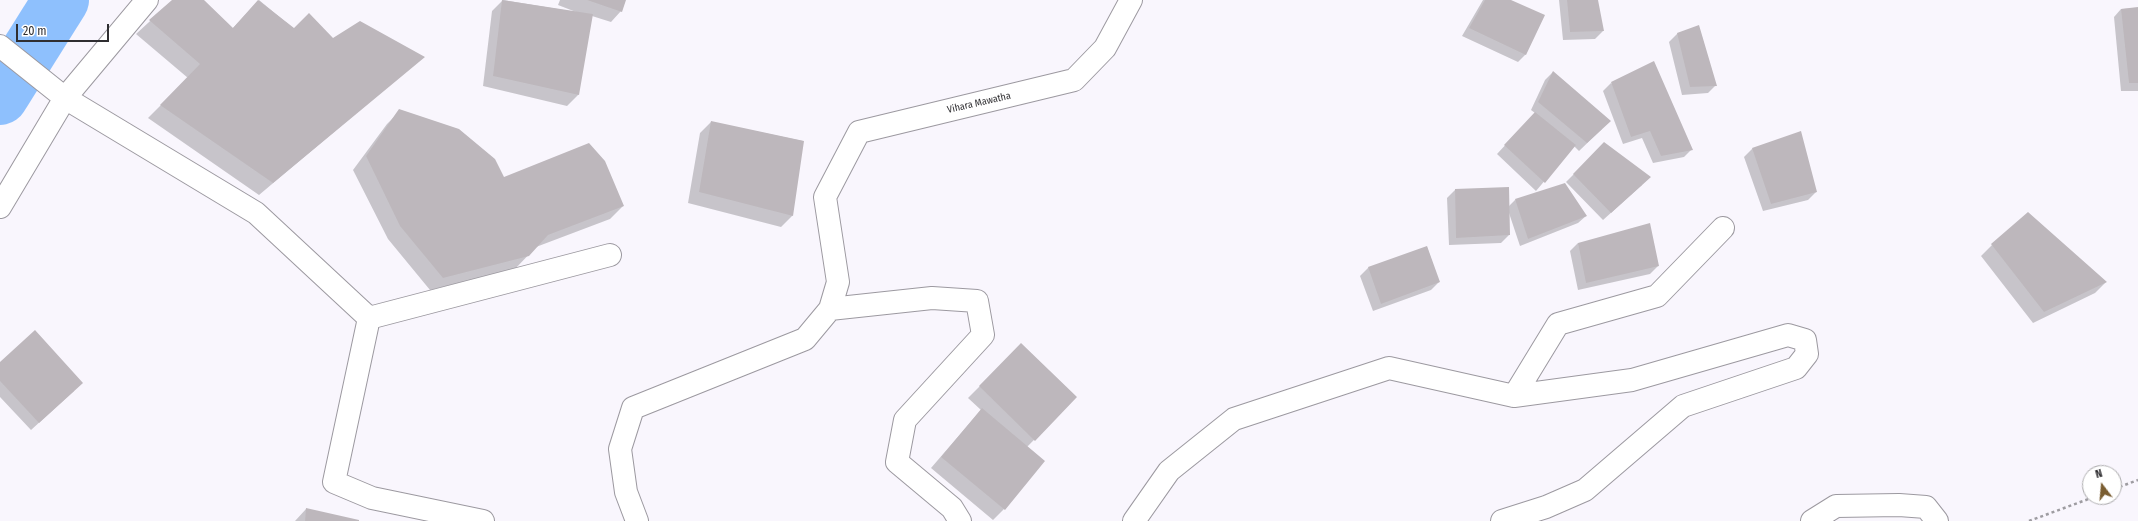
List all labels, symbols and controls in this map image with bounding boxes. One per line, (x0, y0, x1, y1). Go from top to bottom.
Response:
scale bar (18, 16, 111, 42)
text: 20 m (23, 24, 47, 38)
street label: Vihara Mawatha (946, 90, 1012, 116)
north arrow (2082, 465, 2122, 505)
text: N (2094, 467, 2104, 481)

